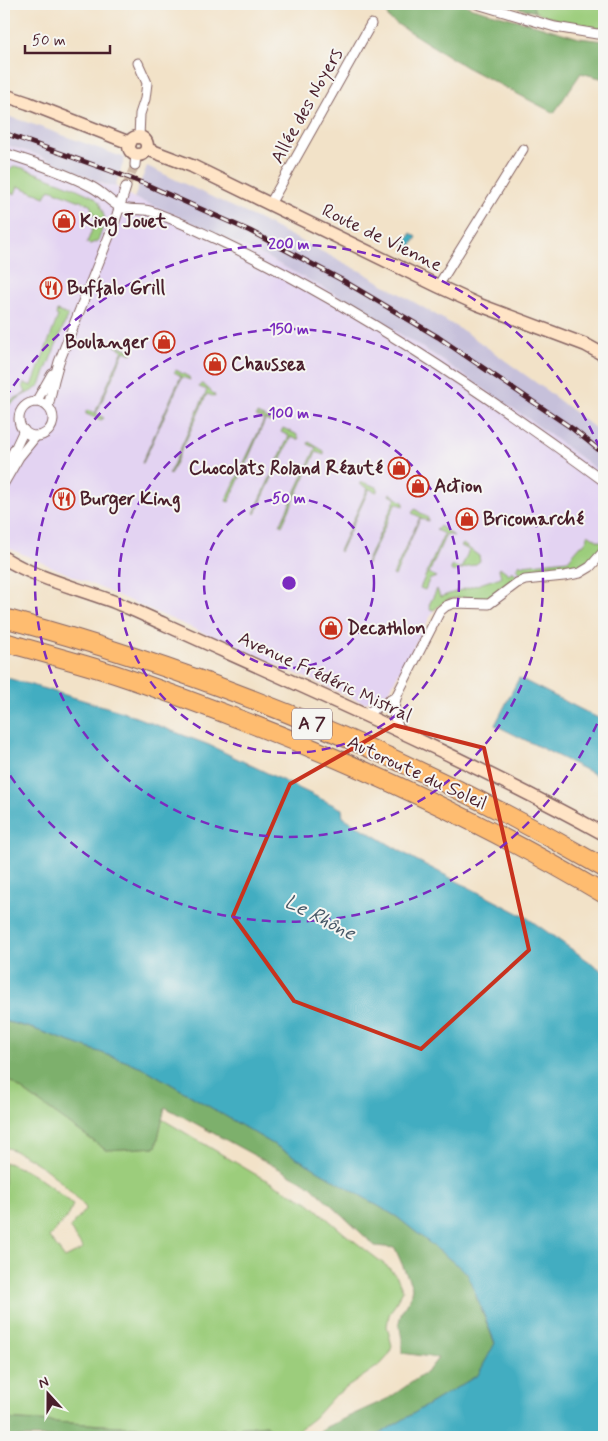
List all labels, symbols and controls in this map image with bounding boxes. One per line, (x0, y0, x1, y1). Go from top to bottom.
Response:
scale bar (25, 22, 110, 54)
text: 50 m (32, 31, 66, 51)
street label: Allée des Noyers (265, 44, 350, 169)
street label: Route de Vienne (318, 198, 446, 278)
shop icon: King Jouet (52, 209, 76, 233)
place label: King Jouet (80, 209, 168, 237)
text: 200 m (269, 235, 310, 255)
restaurant icon: Buffalo Grill (39, 276, 63, 300)
place label: Buffalo Grill (67, 276, 165, 301)
text: 150 m (269, 320, 309, 340)
place label: Boulanger (65, 330, 149, 356)
shop icon: Boulanger (152, 330, 176, 354)
shop icon: Chaussea (203, 352, 227, 376)
place label: Chaussea (231, 352, 306, 377)
text: 100 m (269, 404, 309, 424)
place label: Chocolats Roland Réauté (189, 456, 384, 481)
shop icon: Chocolats Roland Réauté (387, 456, 411, 480)
shop icon: Action (406, 474, 430, 498)
place label: Action (434, 474, 483, 499)
restaurant icon: Burger King (52, 487, 76, 511)
place label: Burger King (80, 487, 181, 515)
text: 50 m (272, 489, 306, 509)
shop icon: Bricomarché (455, 507, 479, 531)
place label: Bricomarché (483, 507, 584, 532)
centre of rings (280, 574, 298, 592)
shop icon: Decathlon (319, 616, 343, 640)
place label: Decathlon (347, 616, 426, 641)
street label: Avenue Frédéric Mistral (234, 626, 416, 728)
road number: A 7 (292, 709, 332, 740)
street label: Autoroute du Soleil (343, 730, 491, 816)
water label: Le Rhône (280, 889, 361, 948)
north arrow (22, 1368, 72, 1418)
text: N (36, 1373, 51, 1393)

